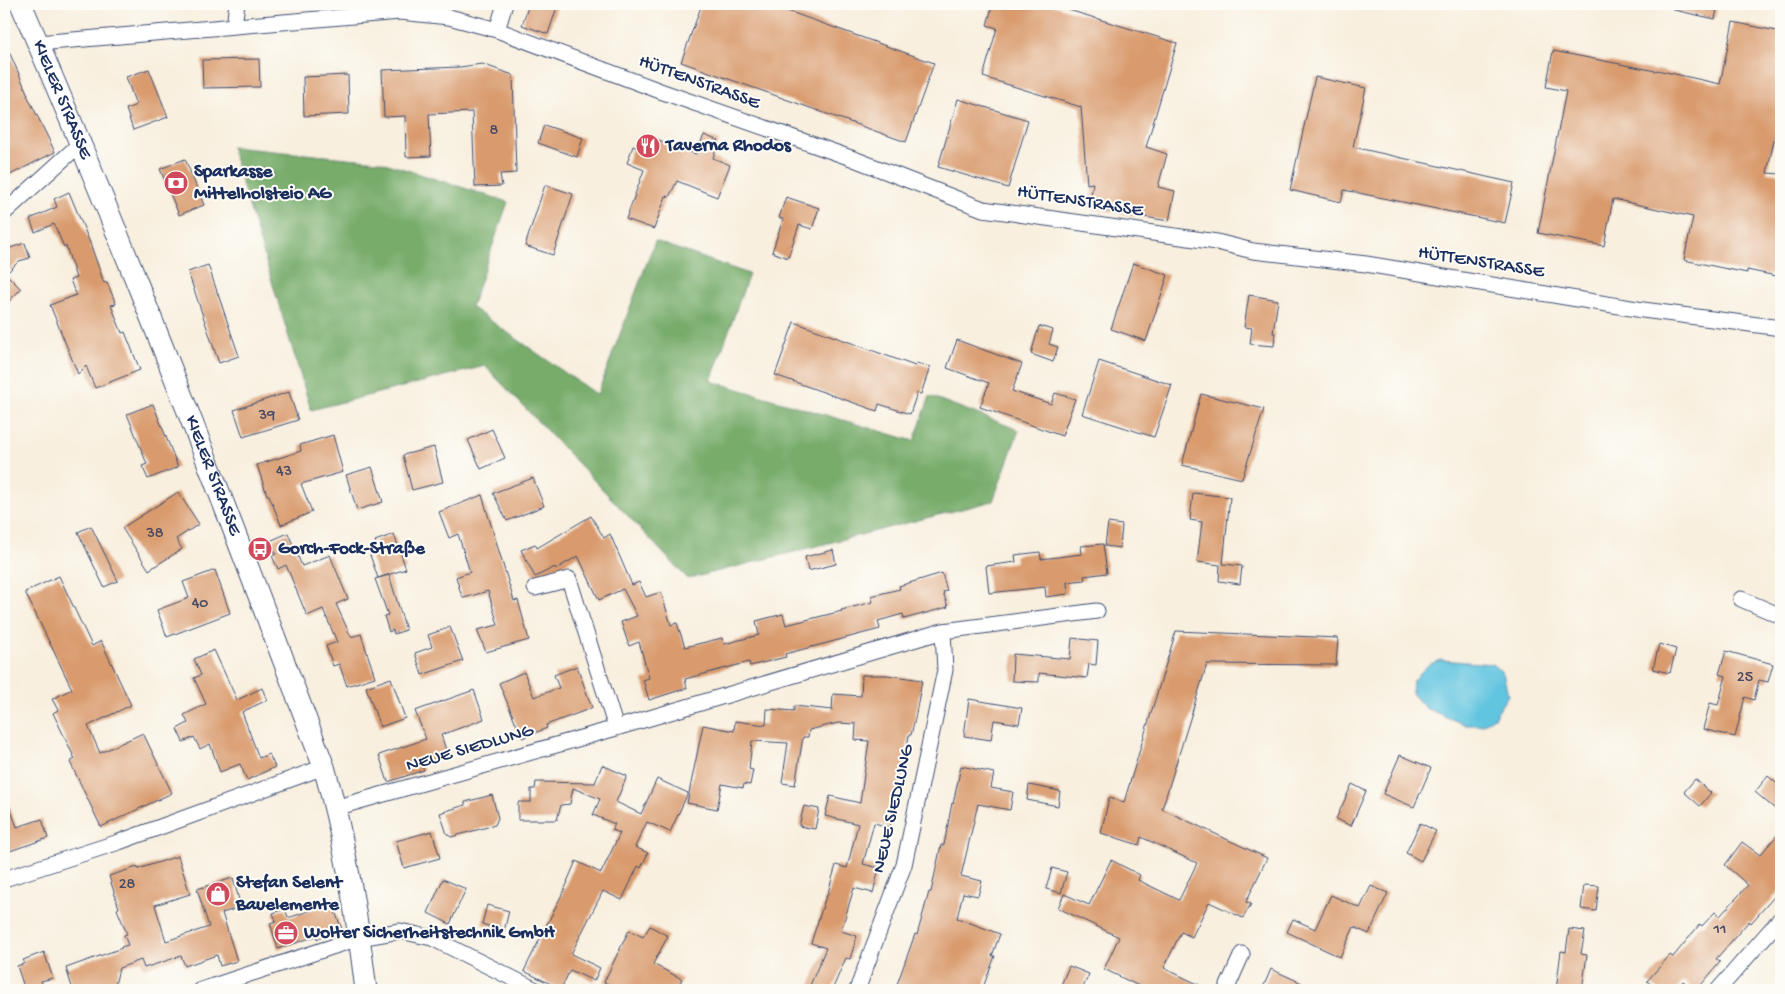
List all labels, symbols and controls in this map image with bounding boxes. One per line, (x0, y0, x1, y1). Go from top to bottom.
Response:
street label: KIELER STRASSE (26, 37, 97, 164)
street label: HÜTTENSTRASSE (635, 50, 764, 116)
house number: 8 (490, 122, 499, 141)
restaurant icon: Taverna Rhodos (635, 133, 661, 159)
place label: Taverna Rhodos (664, 135, 792, 158)
place label: Sparkasse Mittelholsteio AG (194, 161, 332, 206)
bank icon: Sparkasse Mittelholsteio AG (163, 170, 189, 196)
street label: HÜTTENSTRASSE (1015, 181, 1146, 224)
street label: HÜTTENSTRASSE (1416, 242, 1547, 285)
house number: 39 (258, 407, 275, 426)
street label: KIELER STRASSE (179, 412, 247, 540)
house number: 43 (276, 463, 292, 482)
house number: 38 (145, 525, 164, 544)
bus stop icon: Gorch-Fock-Straße (247, 536, 273, 562)
place label: Gorch-Fock-Straße (278, 538, 426, 561)
house number: 40 (192, 595, 208, 614)
house number: 25 (1737, 669, 1753, 688)
street label: NEUE SIEDLUNG (404, 720, 537, 778)
street label: NEUE SIEDLUNG (868, 741, 920, 876)
place label: Stefan Selent Bauelemente (235, 872, 344, 917)
house number: 28 (119, 876, 136, 895)
shop icon: Stefan Selent Bauelemente (205, 881, 231, 907)
office icon: Wolter Sicherheitstechnik GmbH (273, 920, 299, 946)
house number: 11 (1713, 921, 1726, 940)
place label: Wolter Sicherheitstechnik GmbH (303, 922, 556, 945)

